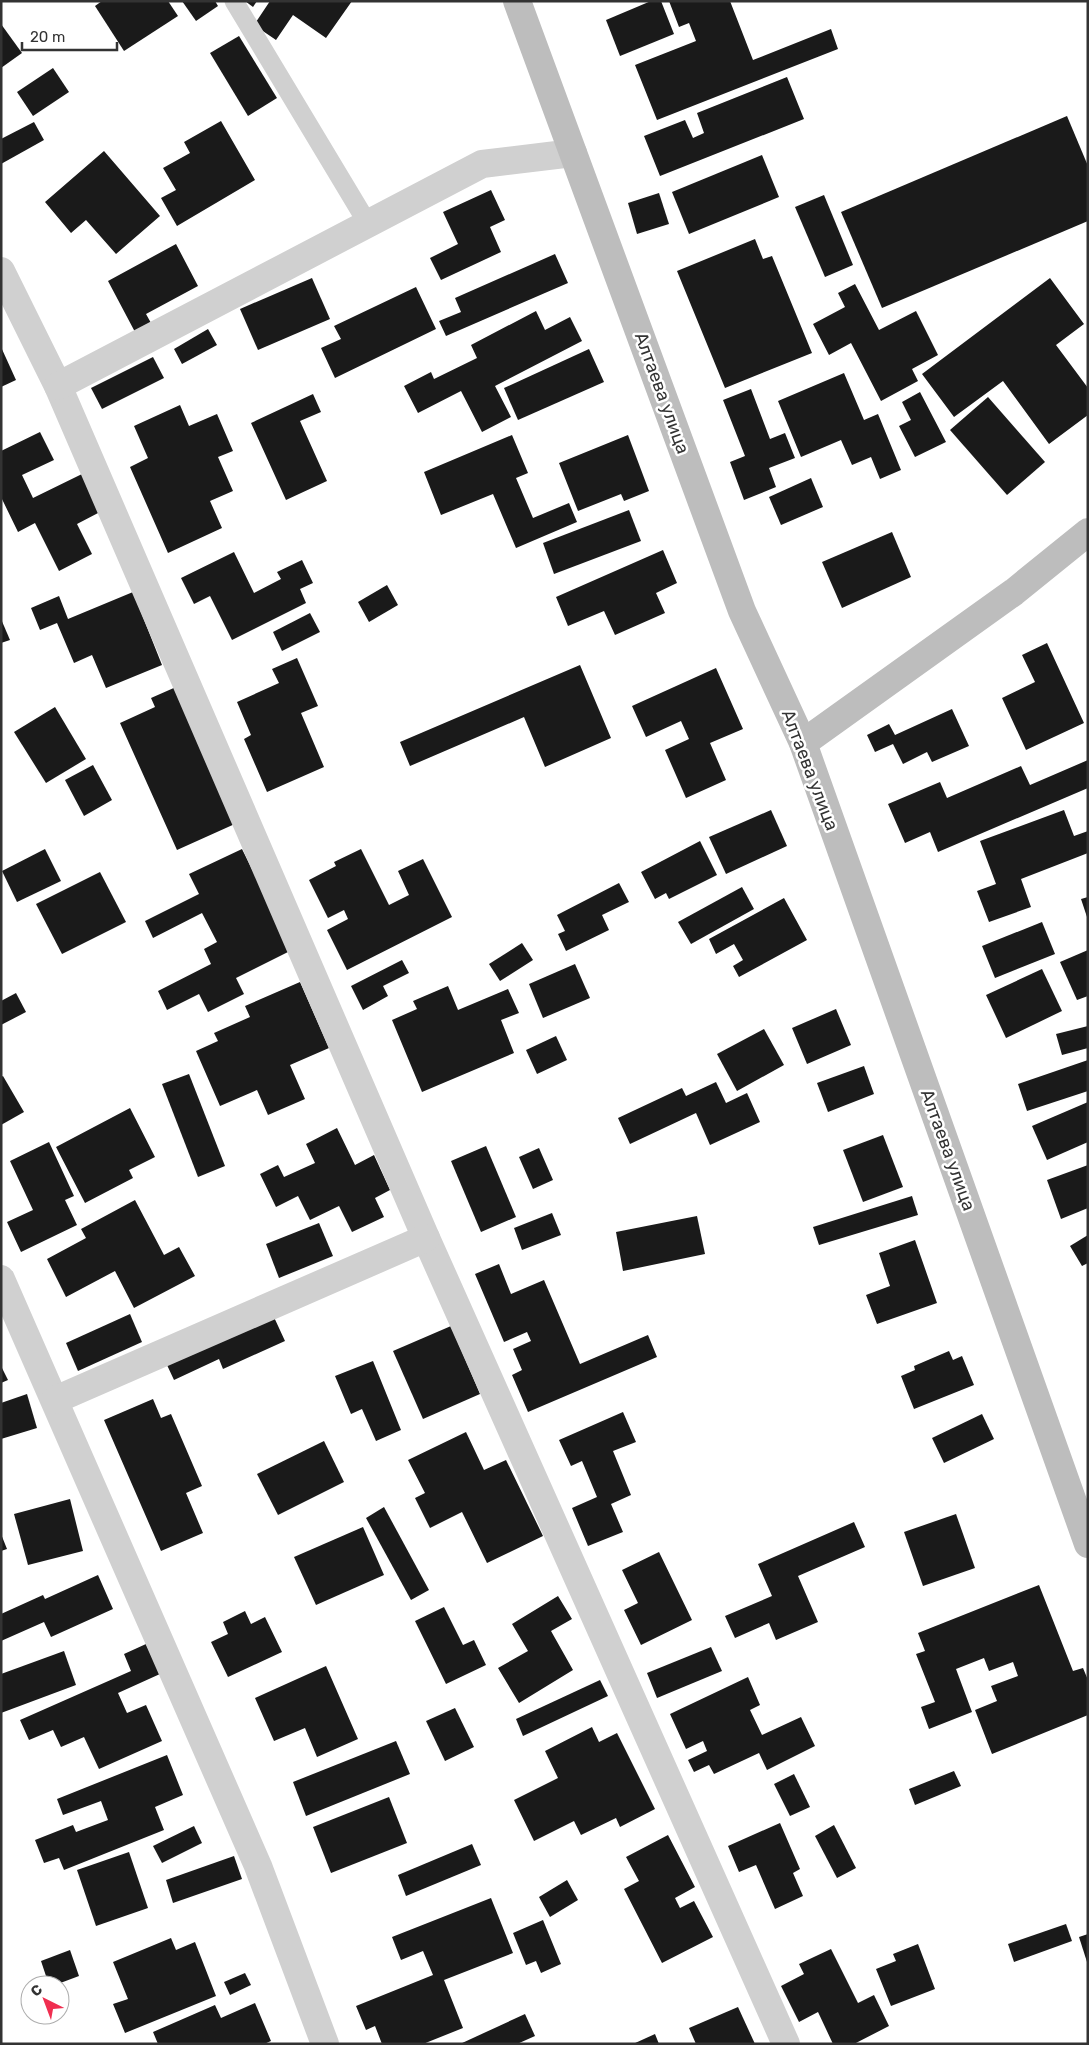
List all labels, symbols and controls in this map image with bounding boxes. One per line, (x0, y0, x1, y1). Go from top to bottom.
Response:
scale bar (22, 20, 118, 52)
text: 20 m (30, 28, 65, 46)
street label: Алтаева улица (630, 329, 694, 457)
street label: Алтаева улица (777, 706, 843, 834)
street label: Алтаева улица (916, 1086, 980, 1214)
north arrow (20, 1975, 70, 2025)
text: С (27, 1981, 46, 2000)

